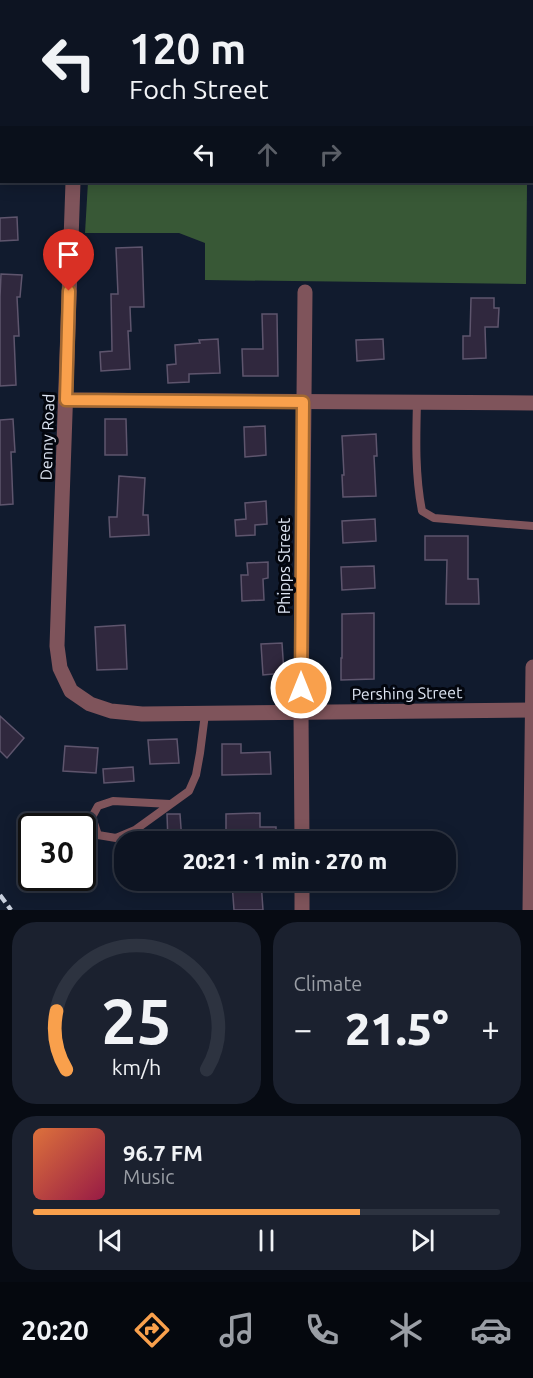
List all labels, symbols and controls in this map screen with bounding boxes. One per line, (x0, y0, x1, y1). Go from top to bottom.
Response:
icon: left (30, 24, 108, 102)
text: 120 m (129, 25, 246, 72)
text: Foch Street (129, 74, 269, 104)
icon: left (188, 138, 221, 171)
icon: ahead (251, 138, 284, 171)
icon: right (314, 138, 347, 171)
pin (43, 229, 94, 291)
icon: arrive (52, 238, 85, 271)
street label: Denny Road (36, 393, 58, 481)
street label: Phipps Street (275, 517, 293, 614)
position arrow (269, 656, 333, 720)
street label: Pershing Street (351, 683, 463, 703)
speed limit sign: 30 (18, 813, 96, 891)
text: 20:21 · 1 min · 270 m (183, 848, 387, 873)
text: Climate (294, 972, 362, 995)
text: 25 (101, 986, 171, 1056)
text: 21.5° (345, 1003, 449, 1054)
text: − (294, 1010, 312, 1047)
text: + (481, 1010, 500, 1047)
text: km/h (111, 1055, 161, 1079)
text: 96.7 FM (123, 1140, 203, 1165)
text: Music (123, 1165, 175, 1188)
icon: previous (94, 1224, 127, 1257)
icon: pause (250, 1224, 283, 1257)
icon: next (406, 1224, 439, 1257)
icon: directions (131, 1309, 173, 1351)
icon: music (216, 1309, 258, 1351)
icon: phone (301, 1309, 343, 1351)
icon: climate (385, 1309, 427, 1351)
icon: car (470, 1309, 512, 1351)
text: 20:20 (21, 1315, 89, 1345)

